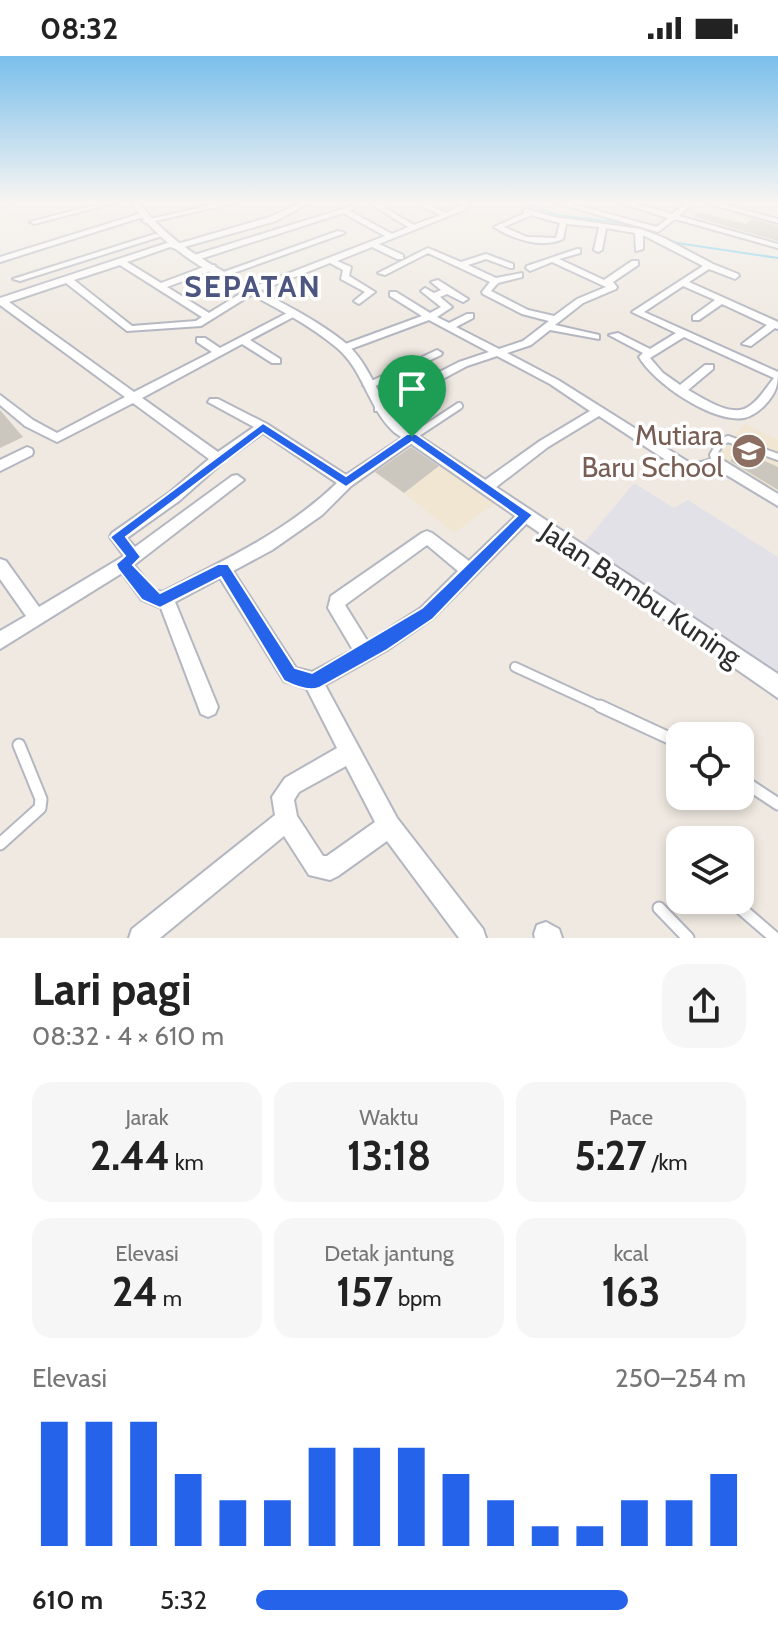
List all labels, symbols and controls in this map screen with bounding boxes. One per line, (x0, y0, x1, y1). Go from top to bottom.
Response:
text: 08:32 (40, 10, 118, 47)
district label: SEPATAN (184, 268, 322, 305)
pin (378, 355, 446, 437)
icon: arrive (390, 367, 434, 411)
place label: Mutiara Baru School (581, 418, 724, 484)
school or university icon: Mutiara Baru School (730, 432, 768, 470)
street label: Jalan Bambu Kuning (533, 514, 749, 674)
map controls (666, 722, 754, 914)
button: locate (666, 722, 754, 810)
button: layers (666, 826, 754, 914)
text: Lari pagi (32, 963, 192, 1016)
button: share (662, 964, 746, 1048)
text: 08:32 · 4 × 610 m (32, 1020, 224, 1052)
text: Jarak (125, 1104, 169, 1131)
text: Waktu (359, 1104, 419, 1131)
text: Pace (609, 1104, 653, 1131)
text: 2.44 (90, 1131, 170, 1180)
text: 13:18 (347, 1131, 431, 1180)
text: 5:27 (574, 1131, 646, 1180)
text: km (170, 1149, 204, 1176)
text: /km (646, 1149, 688, 1176)
text: Elevasi (115, 1240, 179, 1267)
text: Detak jantung (324, 1240, 454, 1267)
text: kcal (613, 1240, 649, 1267)
text: 24 (112, 1267, 158, 1316)
text: 157 (336, 1267, 393, 1316)
text: 163 (602, 1267, 660, 1316)
text: m (158, 1285, 182, 1312)
text: bpm (393, 1285, 442, 1312)
text: Elevasi (32, 1362, 107, 1394)
text: 250–254 m (615, 1362, 746, 1394)
text: 610 m (32, 1584, 103, 1616)
text: 5:32 (160, 1584, 207, 1616)

